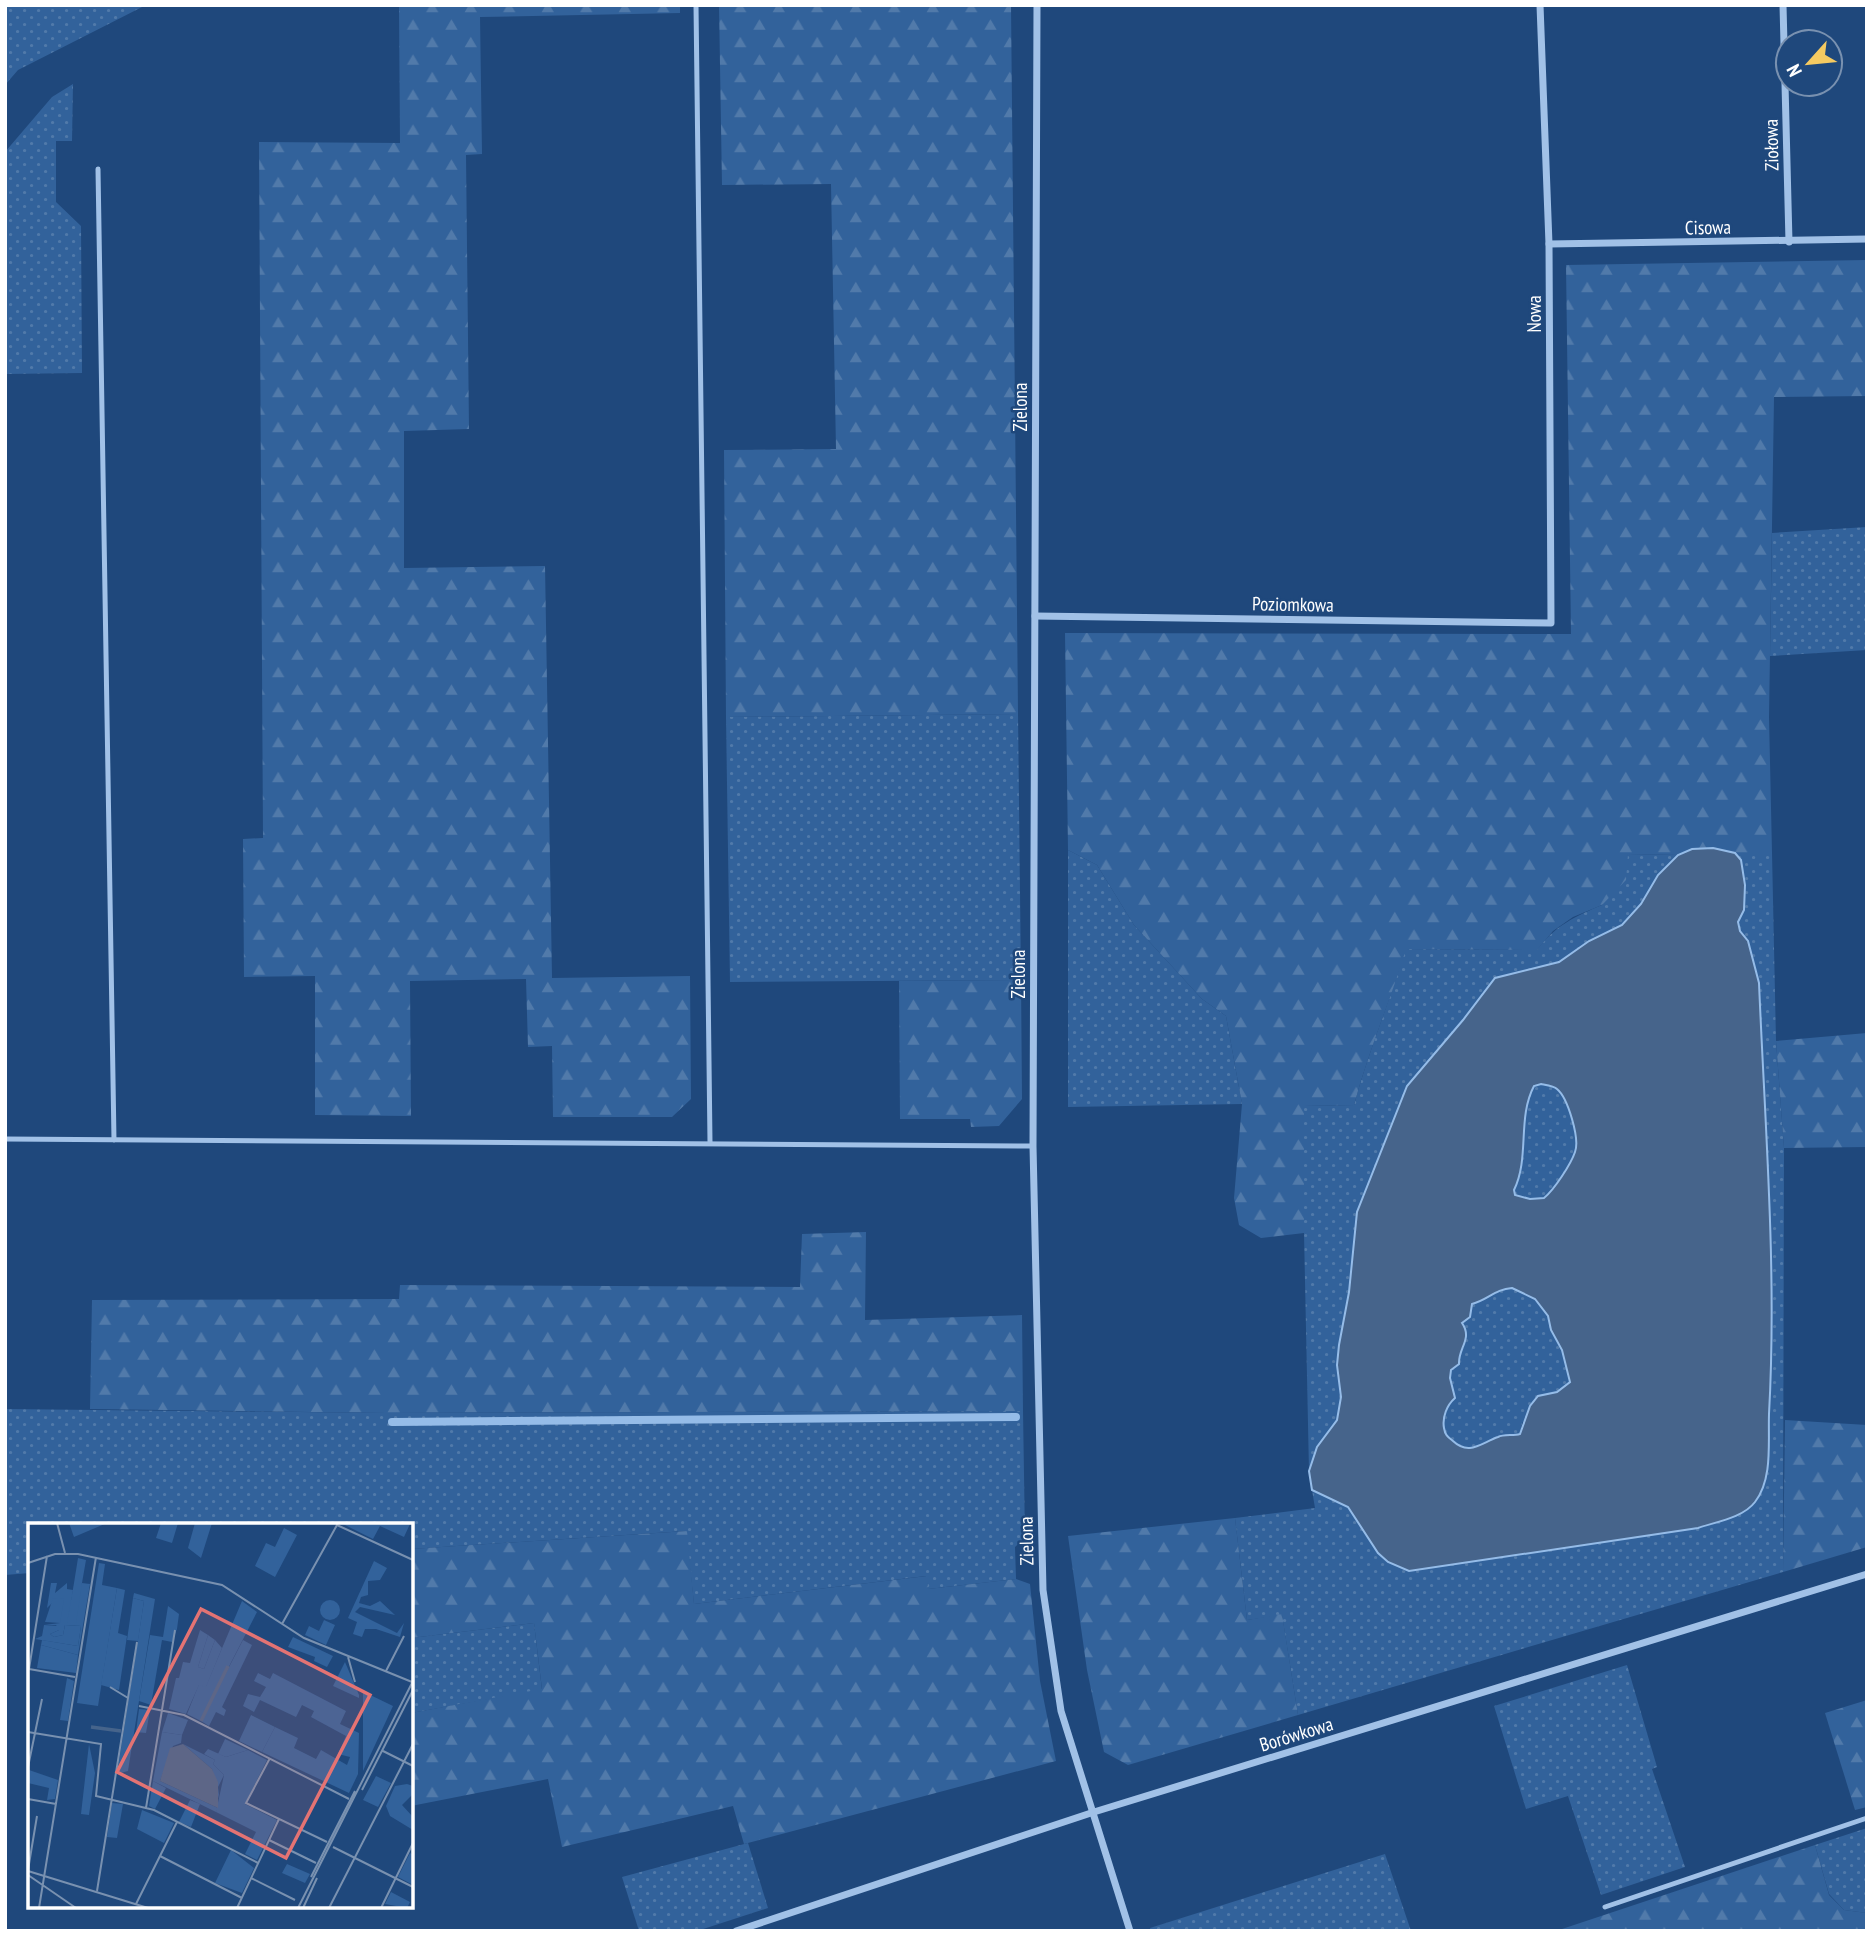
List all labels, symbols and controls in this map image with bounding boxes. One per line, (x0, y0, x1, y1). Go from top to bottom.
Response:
north arrow (1774, 28, 1844, 98)
text: N (1781, 61, 1807, 81)
street label: Ziołowa (1759, 119, 1783, 171)
street label: Cisowa (1685, 215, 1731, 239)
street label: Nowa (1522, 295, 1546, 333)
street label: Zielona (1008, 383, 1032, 431)
street label: Poziomkowa (1252, 591, 1334, 617)
street label: Zielona (1006, 950, 1030, 998)
street label: Zielona (1014, 1516, 1038, 1566)
inset map (28, 1523, 413, 1908)
street label: Borówkowa (1256, 1711, 1336, 1757)

